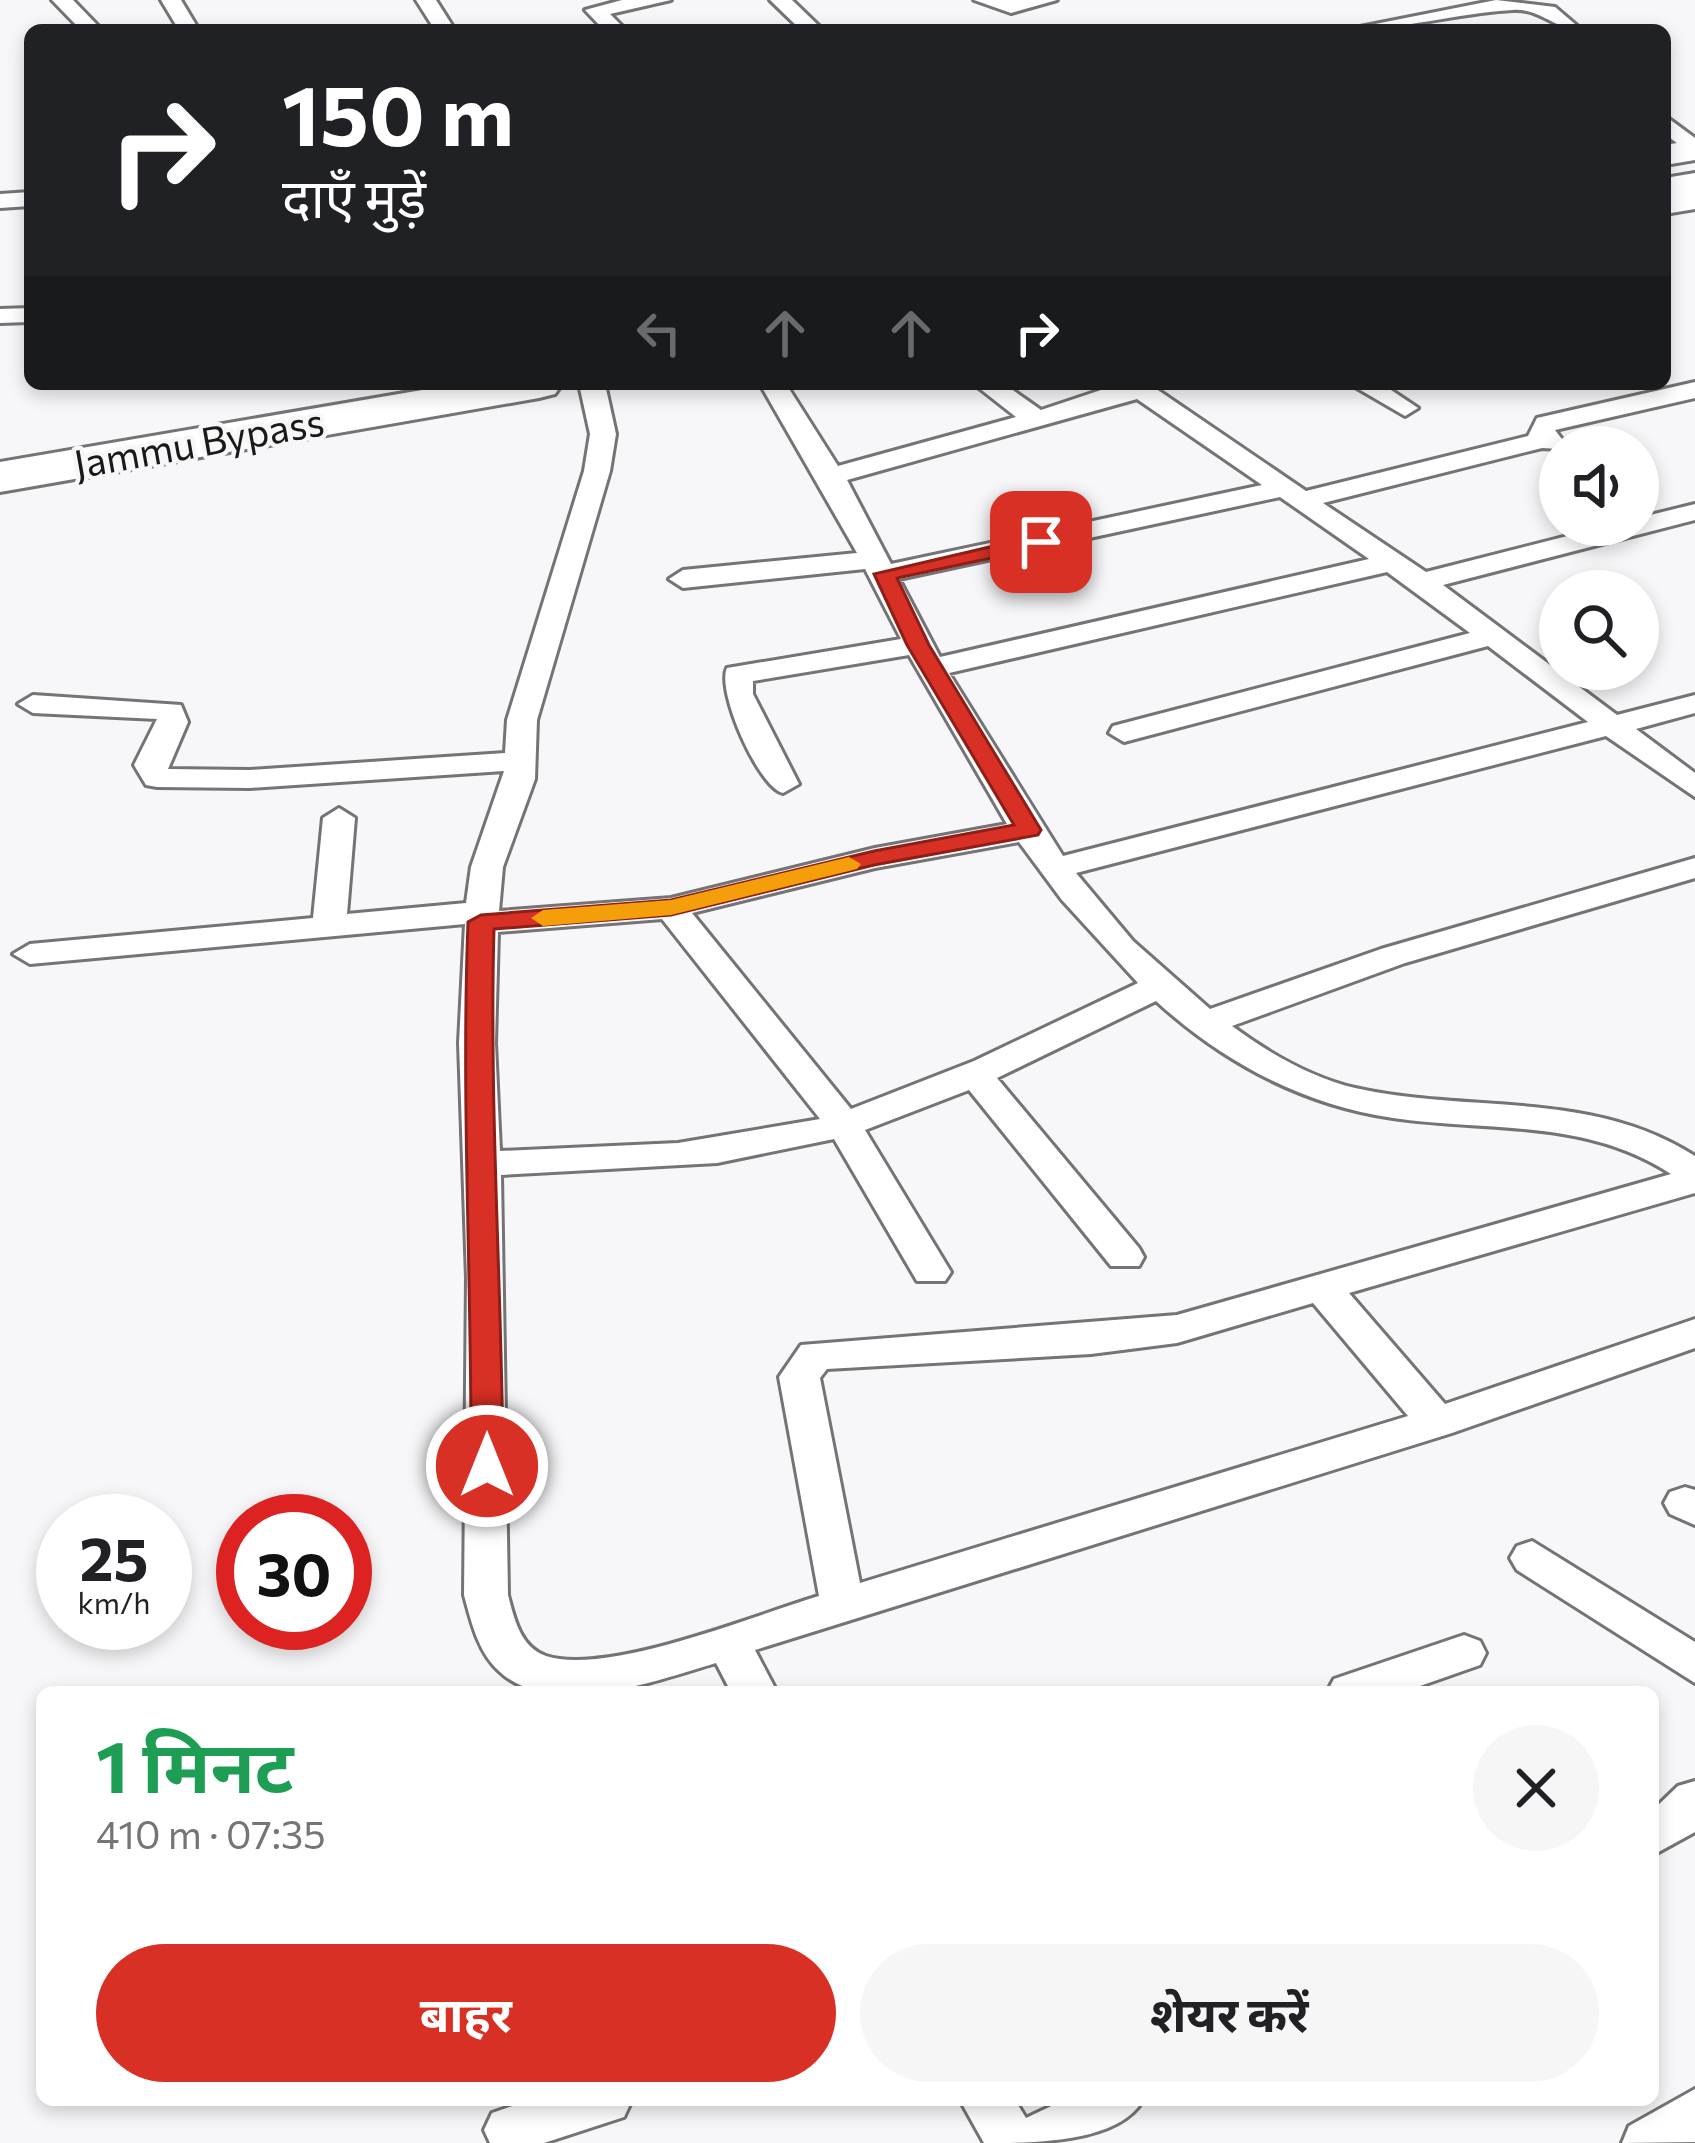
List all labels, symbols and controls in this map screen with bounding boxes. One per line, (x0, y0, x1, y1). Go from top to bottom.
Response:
text: 150 m (282, 61, 514, 163)
icon: right (84, 72, 240, 228)
text: दाएँ मुड़ें (282, 163, 426, 229)
icon: left (626, 300, 692, 366)
icon: ahead (752, 300, 818, 366)
icon: ahead (878, 300, 944, 366)
icon: right (1004, 300, 1070, 366)
street label: Jammu Bypass (70, 395, 327, 487)
map controls (1539, 426, 1659, 690)
button: sound (1539, 426, 1659, 546)
pin (990, 491, 1092, 593)
icon: arrive (1008, 509, 1074, 575)
button: search (1539, 570, 1659, 690)
position arrow (424, 1403, 550, 1529)
speed limit sign: 30 (216, 1494, 372, 1650)
text: 25 (79, 1520, 149, 1593)
text: km/h (78, 1583, 150, 1620)
text: 1 मिनट (96, 1720, 293, 1808)
button: close (1473, 1725, 1599, 1851)
text: 410 m · 07:35 (96, 1809, 326, 1857)
button: बाहर (96, 1944, 836, 2082)
button: शेयर करें (860, 1944, 1599, 2082)

